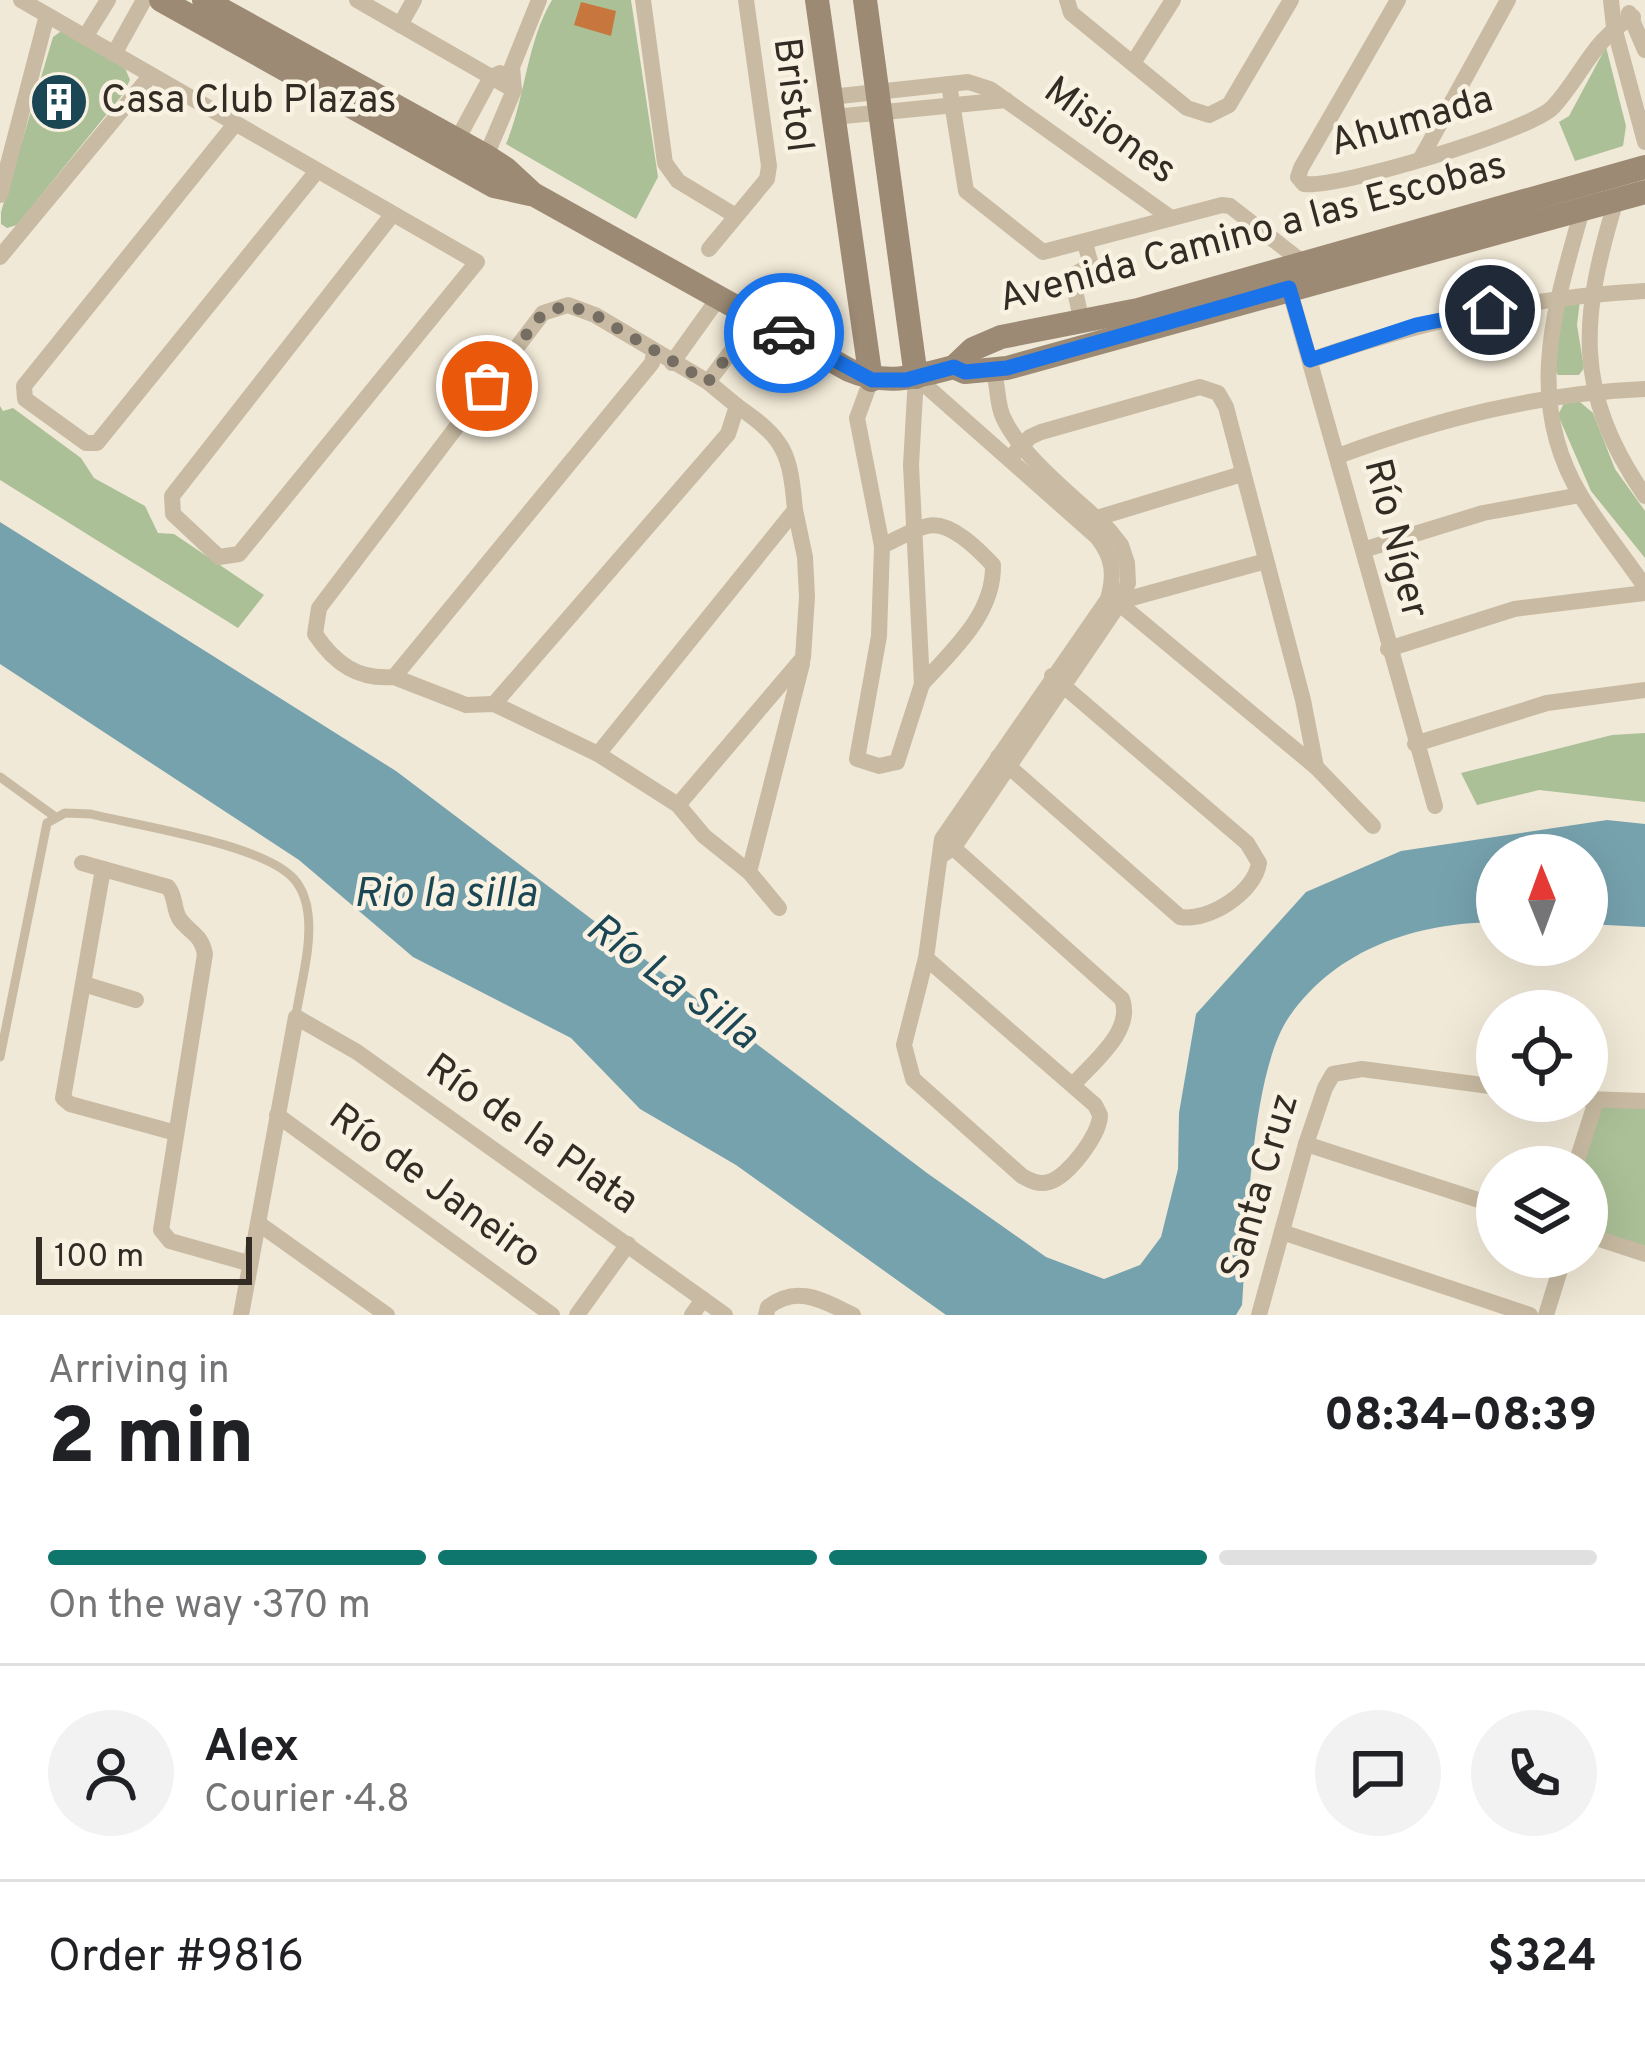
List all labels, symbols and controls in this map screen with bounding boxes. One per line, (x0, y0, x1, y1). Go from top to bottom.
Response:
street label: Bristol (760, 35, 822, 155)
street label: Misiones (1033, 67, 1185, 197)
building icon: Casa Club Plazas (28, 71, 90, 133)
street label: Ahumada (1325, 76, 1499, 170)
place label: Casa Club Plazas (101, 78, 397, 127)
street label: Avenida Camino a las Escobas (994, 143, 1512, 325)
pin (1439, 259, 1541, 361)
courier (724, 273, 844, 393)
icon: home (1457, 277, 1523, 343)
icon: car (751, 300, 817, 366)
pin (436, 335, 538, 437)
icon: bag (454, 353, 520, 419)
street label: Río Níger (1351, 454, 1437, 624)
north arrow (1476, 834, 1608, 966)
map controls (1476, 834, 1608, 1278)
water label: Rio la silla (353, 869, 537, 922)
water label: Río La Silla (574, 903, 768, 1063)
button: locate (1476, 990, 1608, 1122)
street label: Río de la Plata (415, 1045, 647, 1227)
street label: Santa Cruz (1212, 1088, 1312, 1286)
street label: Río de Janeiro (318, 1095, 550, 1281)
button: layers (1476, 1146, 1608, 1278)
scale bar (36, 1231, 252, 1284)
text: 100 m (54, 1237, 144, 1279)
text: Arriving in (48, 1348, 230, 1397)
text: 08:34–08:39 (1324, 1389, 1597, 1446)
text: 2 min (48, 1392, 254, 1491)
text: On the way · 370 m (48, 1583, 371, 1632)
button: person (48, 1710, 174, 1836)
button: chat (1315, 1710, 1441, 1836)
button: phone (1471, 1710, 1597, 1836)
text: Alex (204, 1720, 299, 1777)
text: Courier · 4.8 (204, 1777, 410, 1826)
text: Order #9816 (48, 1930, 304, 1987)
text: $324 (1487, 1930, 1597, 1987)

